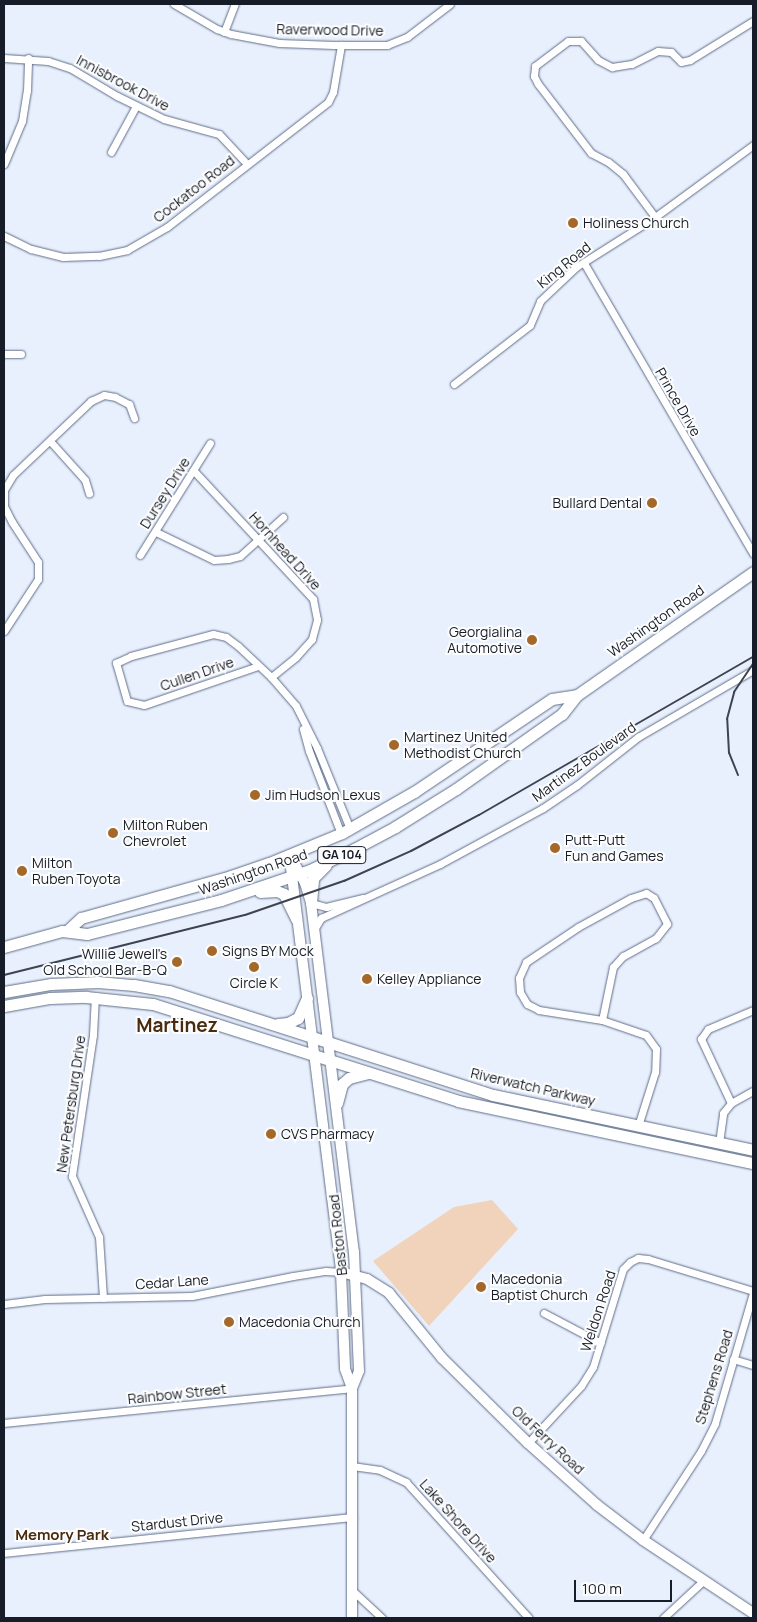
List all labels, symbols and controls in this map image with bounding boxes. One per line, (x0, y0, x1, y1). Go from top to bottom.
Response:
street label: Raverwood Drive (276, 21, 384, 39)
street label: Innisbrook Drive (74, 51, 172, 115)
street label: Cockatoo Road (150, 152, 238, 226)
place label: Holiness Church (583, 215, 689, 231)
marker: Holiness Church (567, 217, 579, 229)
street label: King Road (534, 238, 594, 292)
street label: Prince Drive (652, 365, 704, 439)
street label: Dursey Drive (136, 454, 194, 532)
place label: Bullard Dental (552, 495, 642, 511)
marker: Bullard Dental (646, 497, 658, 509)
street label: Hornhead Drive (246, 509, 324, 593)
street label: Washington Road (605, 582, 707, 660)
place label: Georgialina Automotive (447, 624, 522, 656)
marker: Georgialina Automotive (526, 634, 538, 646)
street label: Cullen Drive (158, 654, 236, 694)
street label: Martinez Boulevard (529, 719, 639, 805)
place label: Martinez United Methodist Church (404, 729, 521, 762)
marker: Martinez United Methodist Church (388, 739, 400, 751)
place label: Jim Hudson Lexus (265, 787, 380, 803)
marker: Jim Hudson Lexus (249, 789, 261, 801)
place label: Milton Ruben Chevrolet (123, 817, 208, 850)
marker: Milton Ruben Chevrolet (107, 827, 119, 839)
place label: Putt-Putt Fun and Games (565, 832, 664, 864)
marker: Putt-Putt Fun and Games (549, 842, 561, 854)
street label: Washington Road (197, 846, 309, 898)
road number: GA 104 (317, 846, 367, 864)
place label: Milton Ruben Toyota (32, 855, 121, 888)
marker: Milton Ruben Toyota (16, 865, 28, 877)
place label: Signs BY Mock (222, 943, 314, 959)
marker: Signs BY Mock (206, 945, 218, 957)
place label: Willie Jewell's Old School Bar-B-Q (43, 946, 167, 979)
marker: Willie Jewell's Old School Bar-B-Q (171, 956, 183, 968)
marker: Circle K (248, 961, 260, 973)
place label: Kelley Appliance (377, 971, 481, 987)
marker: Kelley Appliance (361, 973, 373, 985)
place label: Circle K (230, 975, 278, 991)
district label: Martinez (136, 1015, 218, 1037)
street label: New Petersburg Drive (53, 1034, 89, 1174)
street label: Riverwatch Parkway (469, 1064, 597, 1110)
place label: CVS Pharmacy (281, 1126, 374, 1142)
marker: CVS Pharmacy (265, 1128, 277, 1140)
street label: Baston Road (325, 1194, 351, 1276)
street label: Weldon Road (577, 1268, 619, 1354)
street label: Cedar Lane (135, 1271, 209, 1293)
place label: Macedonia Baptist Church (491, 1271, 588, 1304)
marker: Macedonia Baptist Church (475, 1281, 487, 1293)
place label: Macedonia Church (239, 1314, 361, 1330)
marker: Macedonia Church (223, 1316, 235, 1328)
street label: Stephens Road (692, 1328, 736, 1426)
street label: Rainbow Street (127, 1380, 227, 1408)
street label: Old Ferry Road (508, 1402, 588, 1478)
street label: Lake Shore Drive (416, 1476, 500, 1566)
street label: Stardust Drive (130, 1509, 224, 1535)
district label: Memory Park (15, 1526, 109, 1544)
scale bar (577, 1570, 674, 1602)
text: 100 m (582, 1578, 622, 1599)

